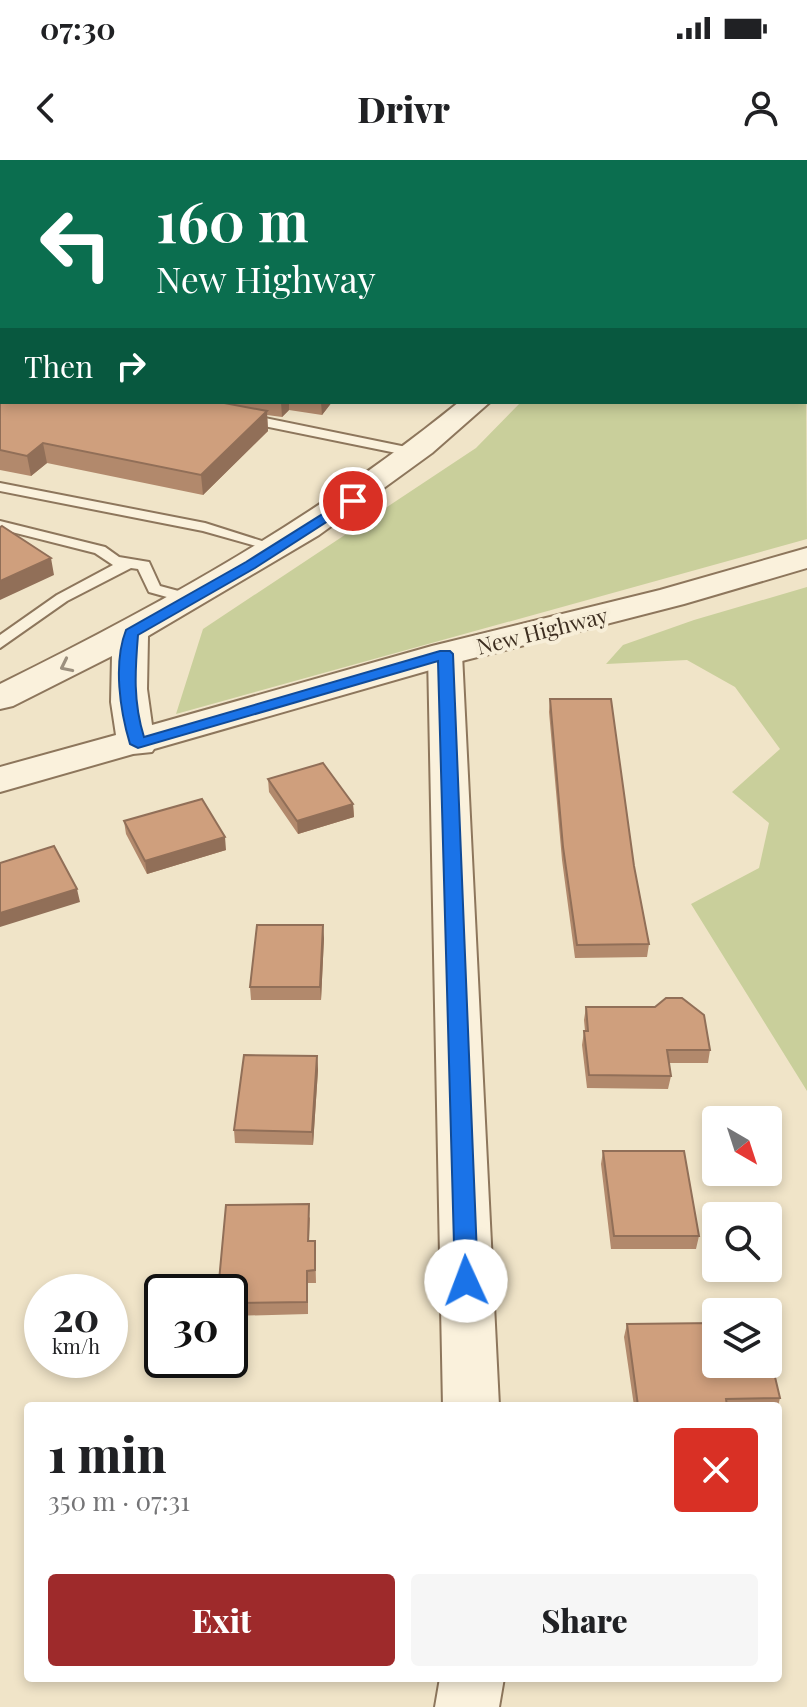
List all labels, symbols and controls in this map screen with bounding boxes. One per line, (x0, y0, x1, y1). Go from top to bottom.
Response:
text: 07:30 (40, 8, 116, 48)
text: Drivr (357, 84, 450, 132)
icon: back (24, 86, 68, 130)
icon: person (739, 86, 783, 130)
text: 160 m (156, 182, 309, 257)
icon: left (24, 192, 128, 296)
text: New Highway (156, 254, 376, 302)
icon: right (109, 344, 153, 388)
text: Then (24, 346, 93, 386)
pin (319, 467, 387, 535)
icon: arrive (331, 479, 375, 523)
street label: New Highway (473, 599, 611, 661)
one-way arrow (59, 656, 74, 671)
north arrow (702, 1106, 782, 1186)
map controls (702, 1106, 782, 1378)
button: search (702, 1202, 782, 1282)
position arrow (424, 1239, 508, 1323)
speed limit sign: 30 (144, 1274, 248, 1378)
text: 20 (53, 1289, 99, 1342)
button: layers (702, 1298, 782, 1378)
text: km/h (52, 1332, 100, 1359)
text: 1 min (48, 1421, 166, 1485)
button: close (674, 1428, 758, 1512)
text: 350 m · 07:31 (48, 1483, 190, 1518)
button: Exit (48, 1574, 395, 1666)
button: Share (411, 1574, 758, 1666)

